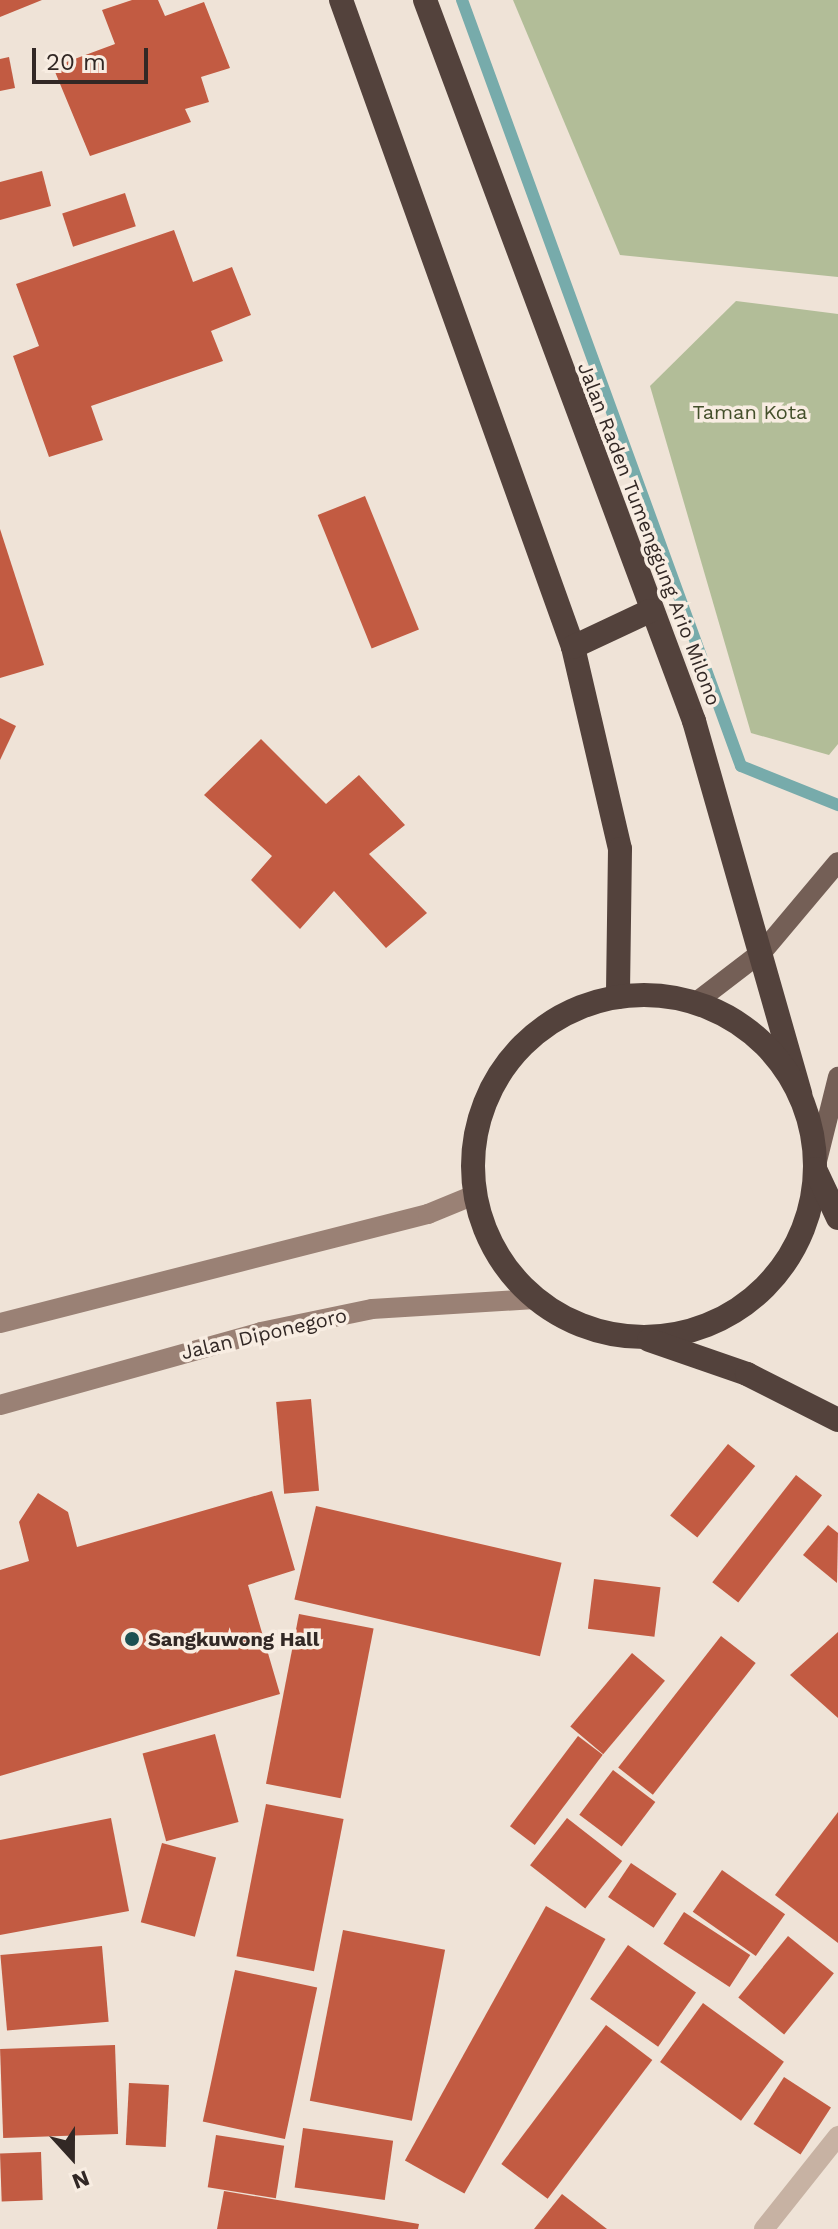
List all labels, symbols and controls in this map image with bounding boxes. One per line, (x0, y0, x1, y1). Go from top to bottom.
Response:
scale bar (36, 32, 152, 82)
text: 20 m (46, 48, 106, 76)
street label: Jalan Raden Tumenggung Ario Milono (572, 358, 726, 710)
park label: Taman Kota (693, 400, 807, 424)
street label: Jalan Diponegoro (179, 1303, 349, 1365)
place label: Sangkuwong Hall (148, 1627, 319, 1651)
marker: Sangkuwong Hall (123, 1630, 141, 1648)
north arrow (32, 2117, 112, 2197)
text: N (69, 2165, 93, 2194)

